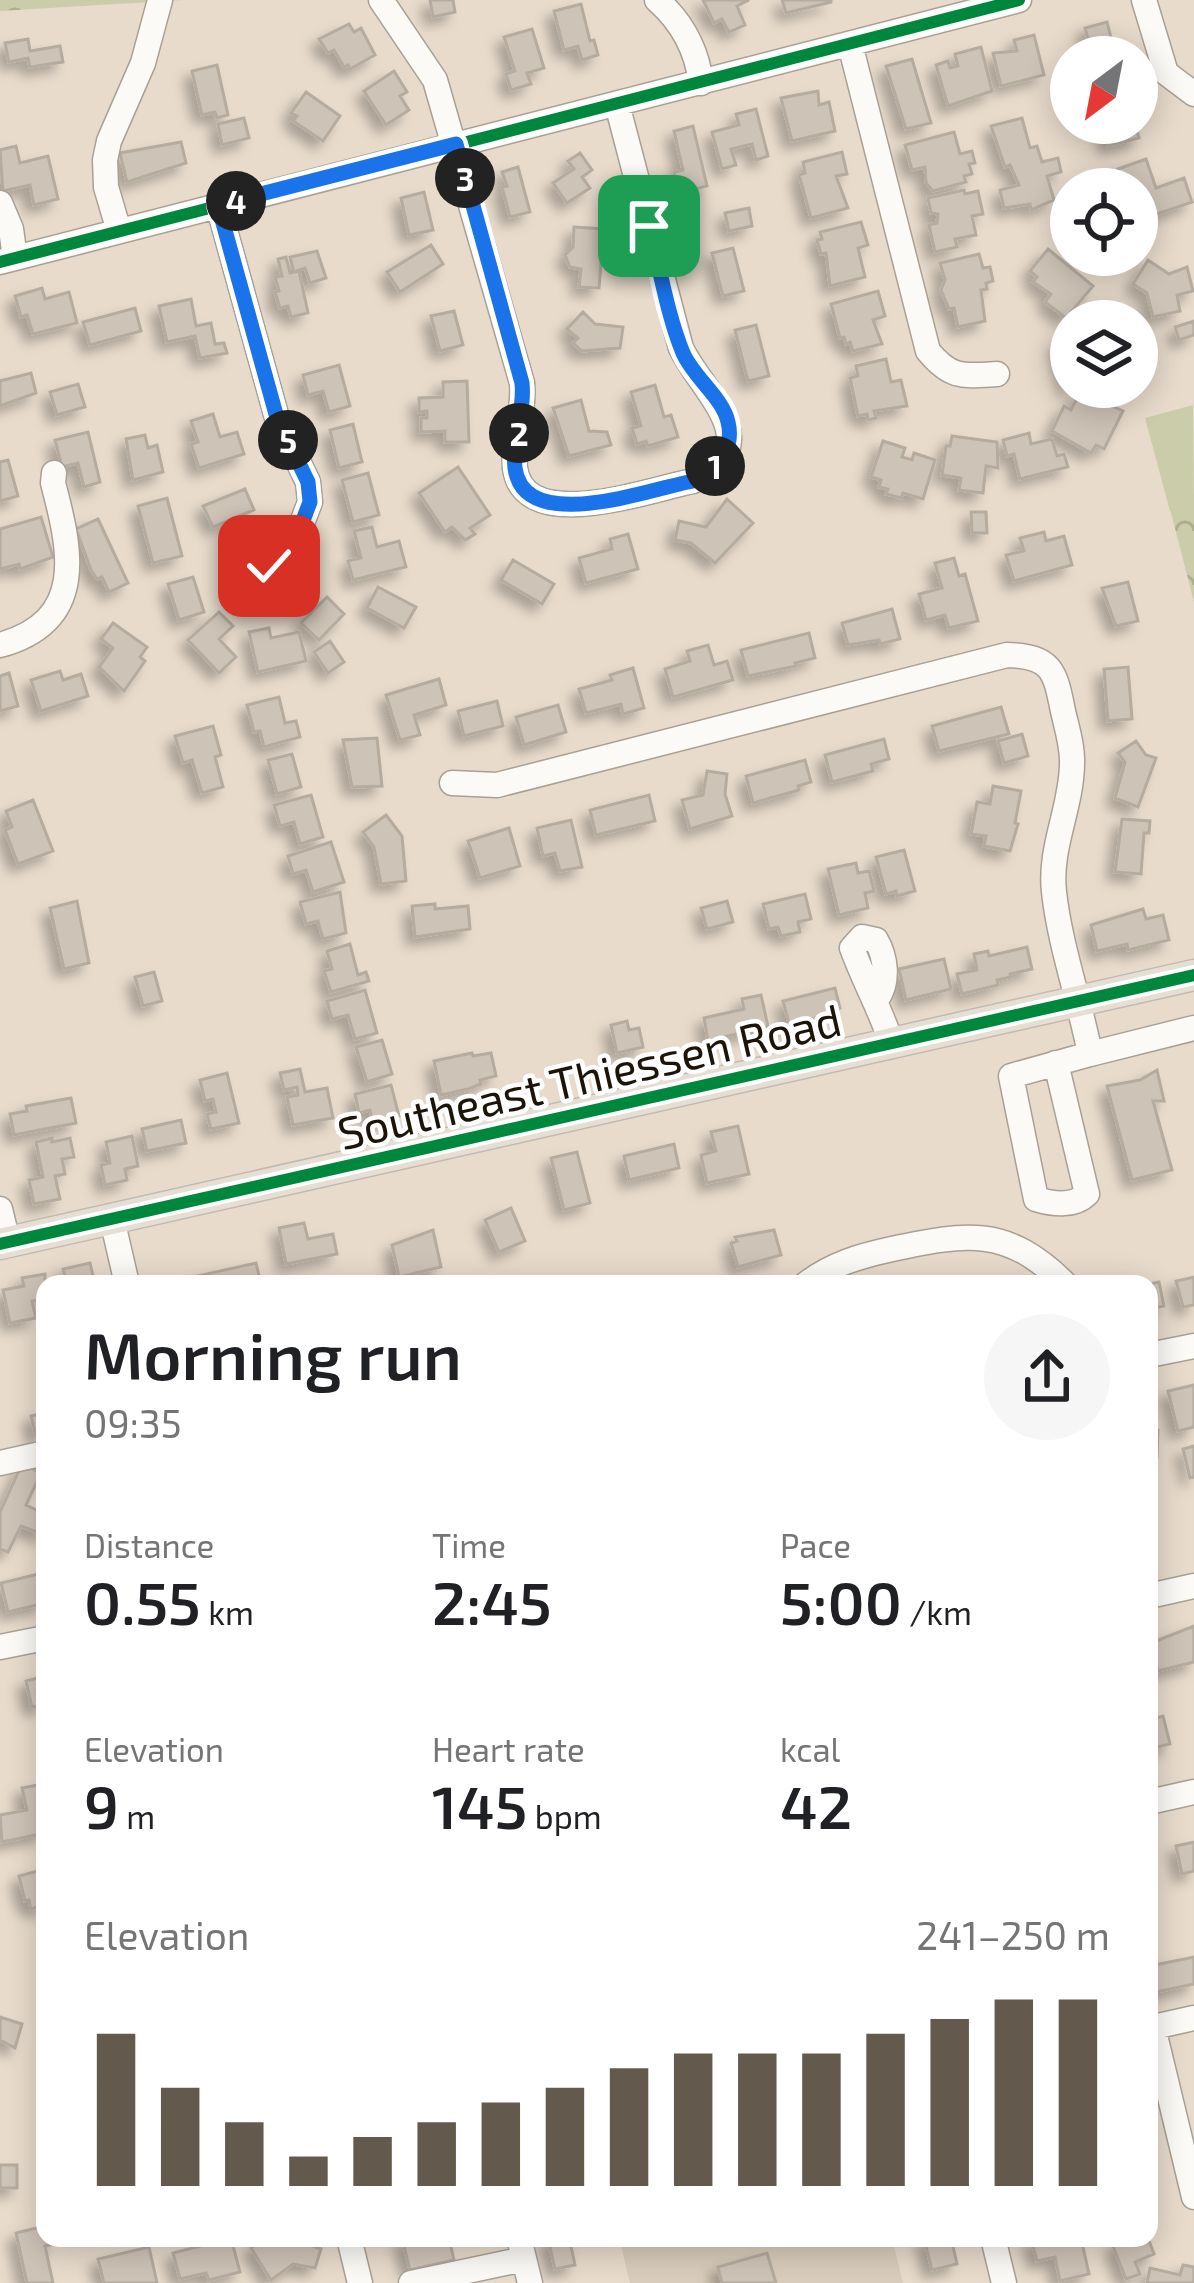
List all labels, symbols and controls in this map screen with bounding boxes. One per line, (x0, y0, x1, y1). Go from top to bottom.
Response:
north arrow (1050, 36, 1158, 144)
map controls (1050, 36, 1158, 408)
pin: 3 (435, 148, 495, 208)
text: 3 (456, 158, 474, 198)
button: locate (1050, 168, 1158, 276)
pin: 4 (206, 171, 266, 231)
pin (598, 175, 700, 277)
text: 4 (225, 181, 247, 221)
icon: arrive (616, 193, 682, 259)
button: layers (1050, 300, 1158, 408)
pin: 2 (489, 403, 549, 463)
pin: 5 (258, 410, 318, 470)
text: 2 (509, 413, 529, 453)
text: 5 (279, 420, 297, 460)
pin: 1 (685, 436, 745, 496)
text: 1 (708, 446, 722, 486)
pin (218, 515, 320, 617)
icon: check (236, 533, 302, 599)
street label: Southeast Thiessen Road (332, 991, 846, 1159)
text: Morning run (84, 1314, 462, 1393)
button: share (984, 1314, 1110, 1440)
text: 09:35 (84, 1399, 182, 1446)
text: Distance (84, 1525, 214, 1565)
text: Time (432, 1525, 506, 1565)
text: Pace (780, 1525, 851, 1565)
text: 0.55 (84, 1565, 201, 1637)
text: 2:45 (432, 1565, 552, 1637)
text: 5:00 (780, 1565, 902, 1637)
text: km (201, 1592, 254, 1632)
text: /km (902, 1592, 972, 1632)
text: Elevation (84, 1729, 224, 1769)
text: Heart rate (432, 1729, 585, 1769)
text: kcal (780, 1729, 840, 1769)
text: 9 (84, 1769, 119, 1841)
text: 145 (432, 1769, 527, 1841)
text: 42 (780, 1769, 852, 1841)
text: m (119, 1796, 155, 1836)
text: bpm (527, 1796, 602, 1836)
text: Elevation (84, 1911, 249, 1958)
text: 241–250 m (916, 1911, 1110, 1958)

